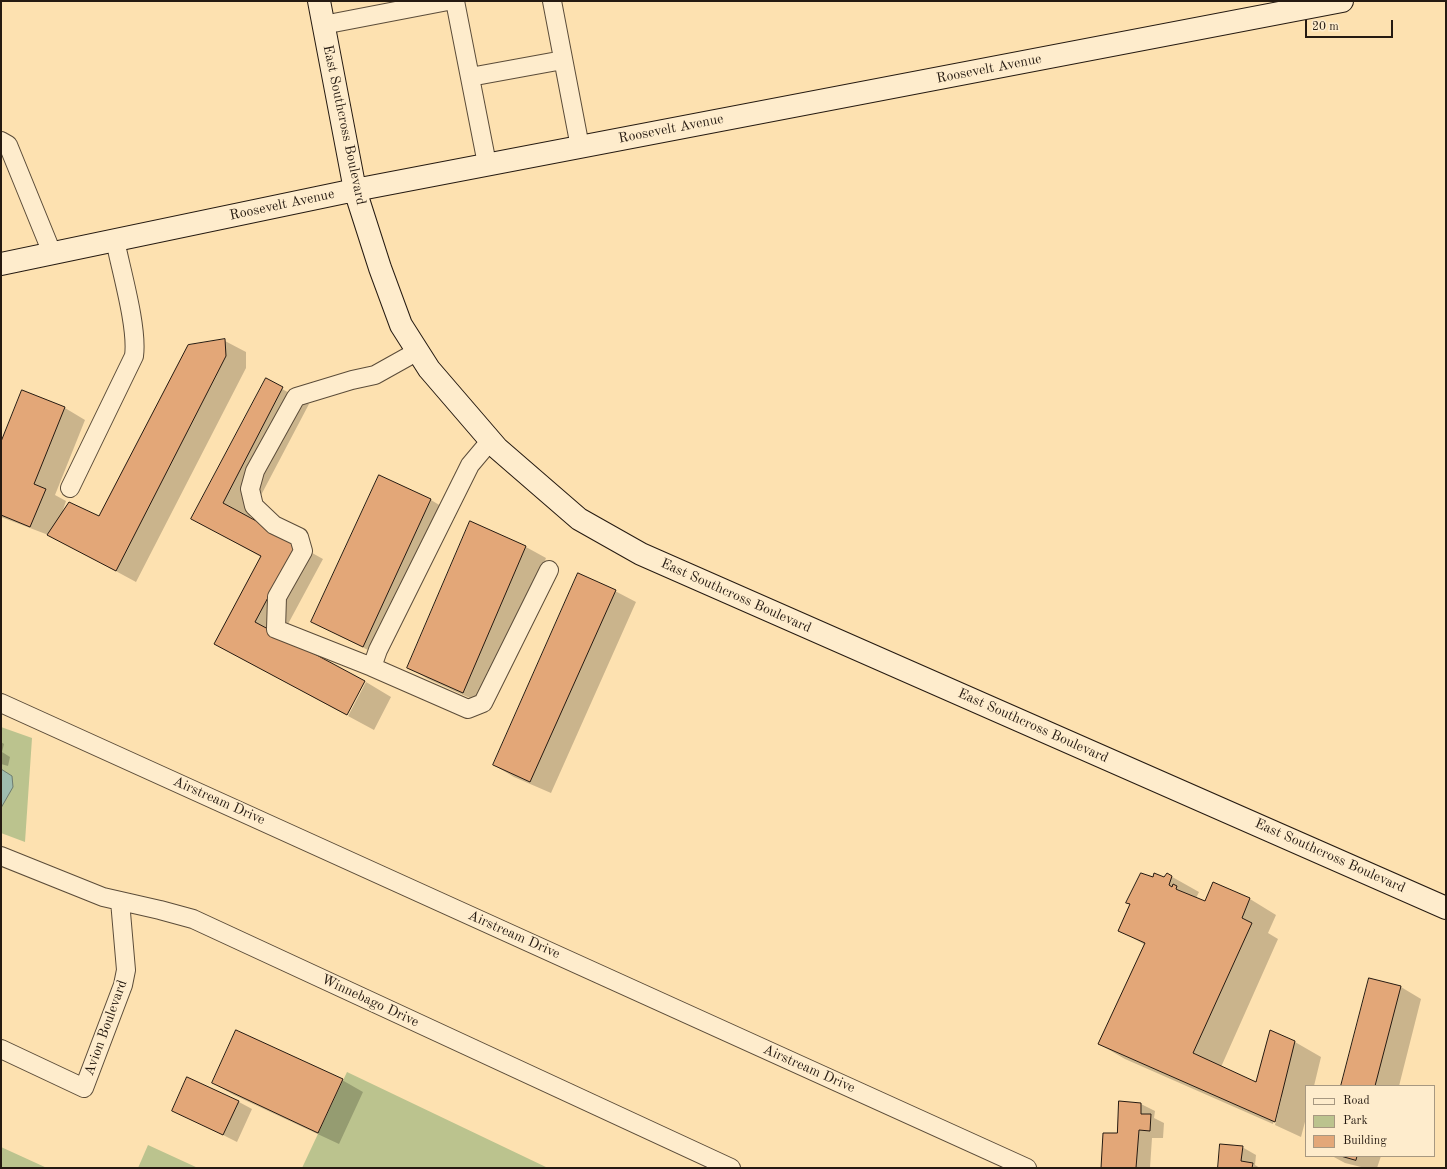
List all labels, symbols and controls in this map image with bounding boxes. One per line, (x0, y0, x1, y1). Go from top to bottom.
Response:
scale bar (1307, 12, 1395, 38)
text: 20 m (1312, 21, 1339, 33)
street label: East Southcross Boulevard (319, 43, 369, 207)
street label: Roosevelt Avenue (935, 51, 1043, 87)
street label: Roosevelt Avenue (617, 111, 725, 147)
street label: Roosevelt Avenue (228, 186, 336, 224)
street label: East Southcross Boulevard (658, 555, 814, 637)
street label: East Southcross Boulevard (955, 685, 1111, 767)
street label: Airstream Drive (170, 773, 268, 829)
street label: East Southcross Boulevard (1252, 815, 1408, 897)
street label: Airstream Drive (465, 907, 563, 963)
street label: Winnebago Drive (319, 971, 421, 1031)
street label: Avion Boulevard (81, 978, 131, 1078)
street label: Airstream Drive (760, 1041, 858, 1097)
legend (1305, 1085, 1435, 1157)
text: Road (1343, 1095, 1370, 1107)
text: Park (1343, 1115, 1368, 1127)
text: Building (1343, 1135, 1387, 1147)

